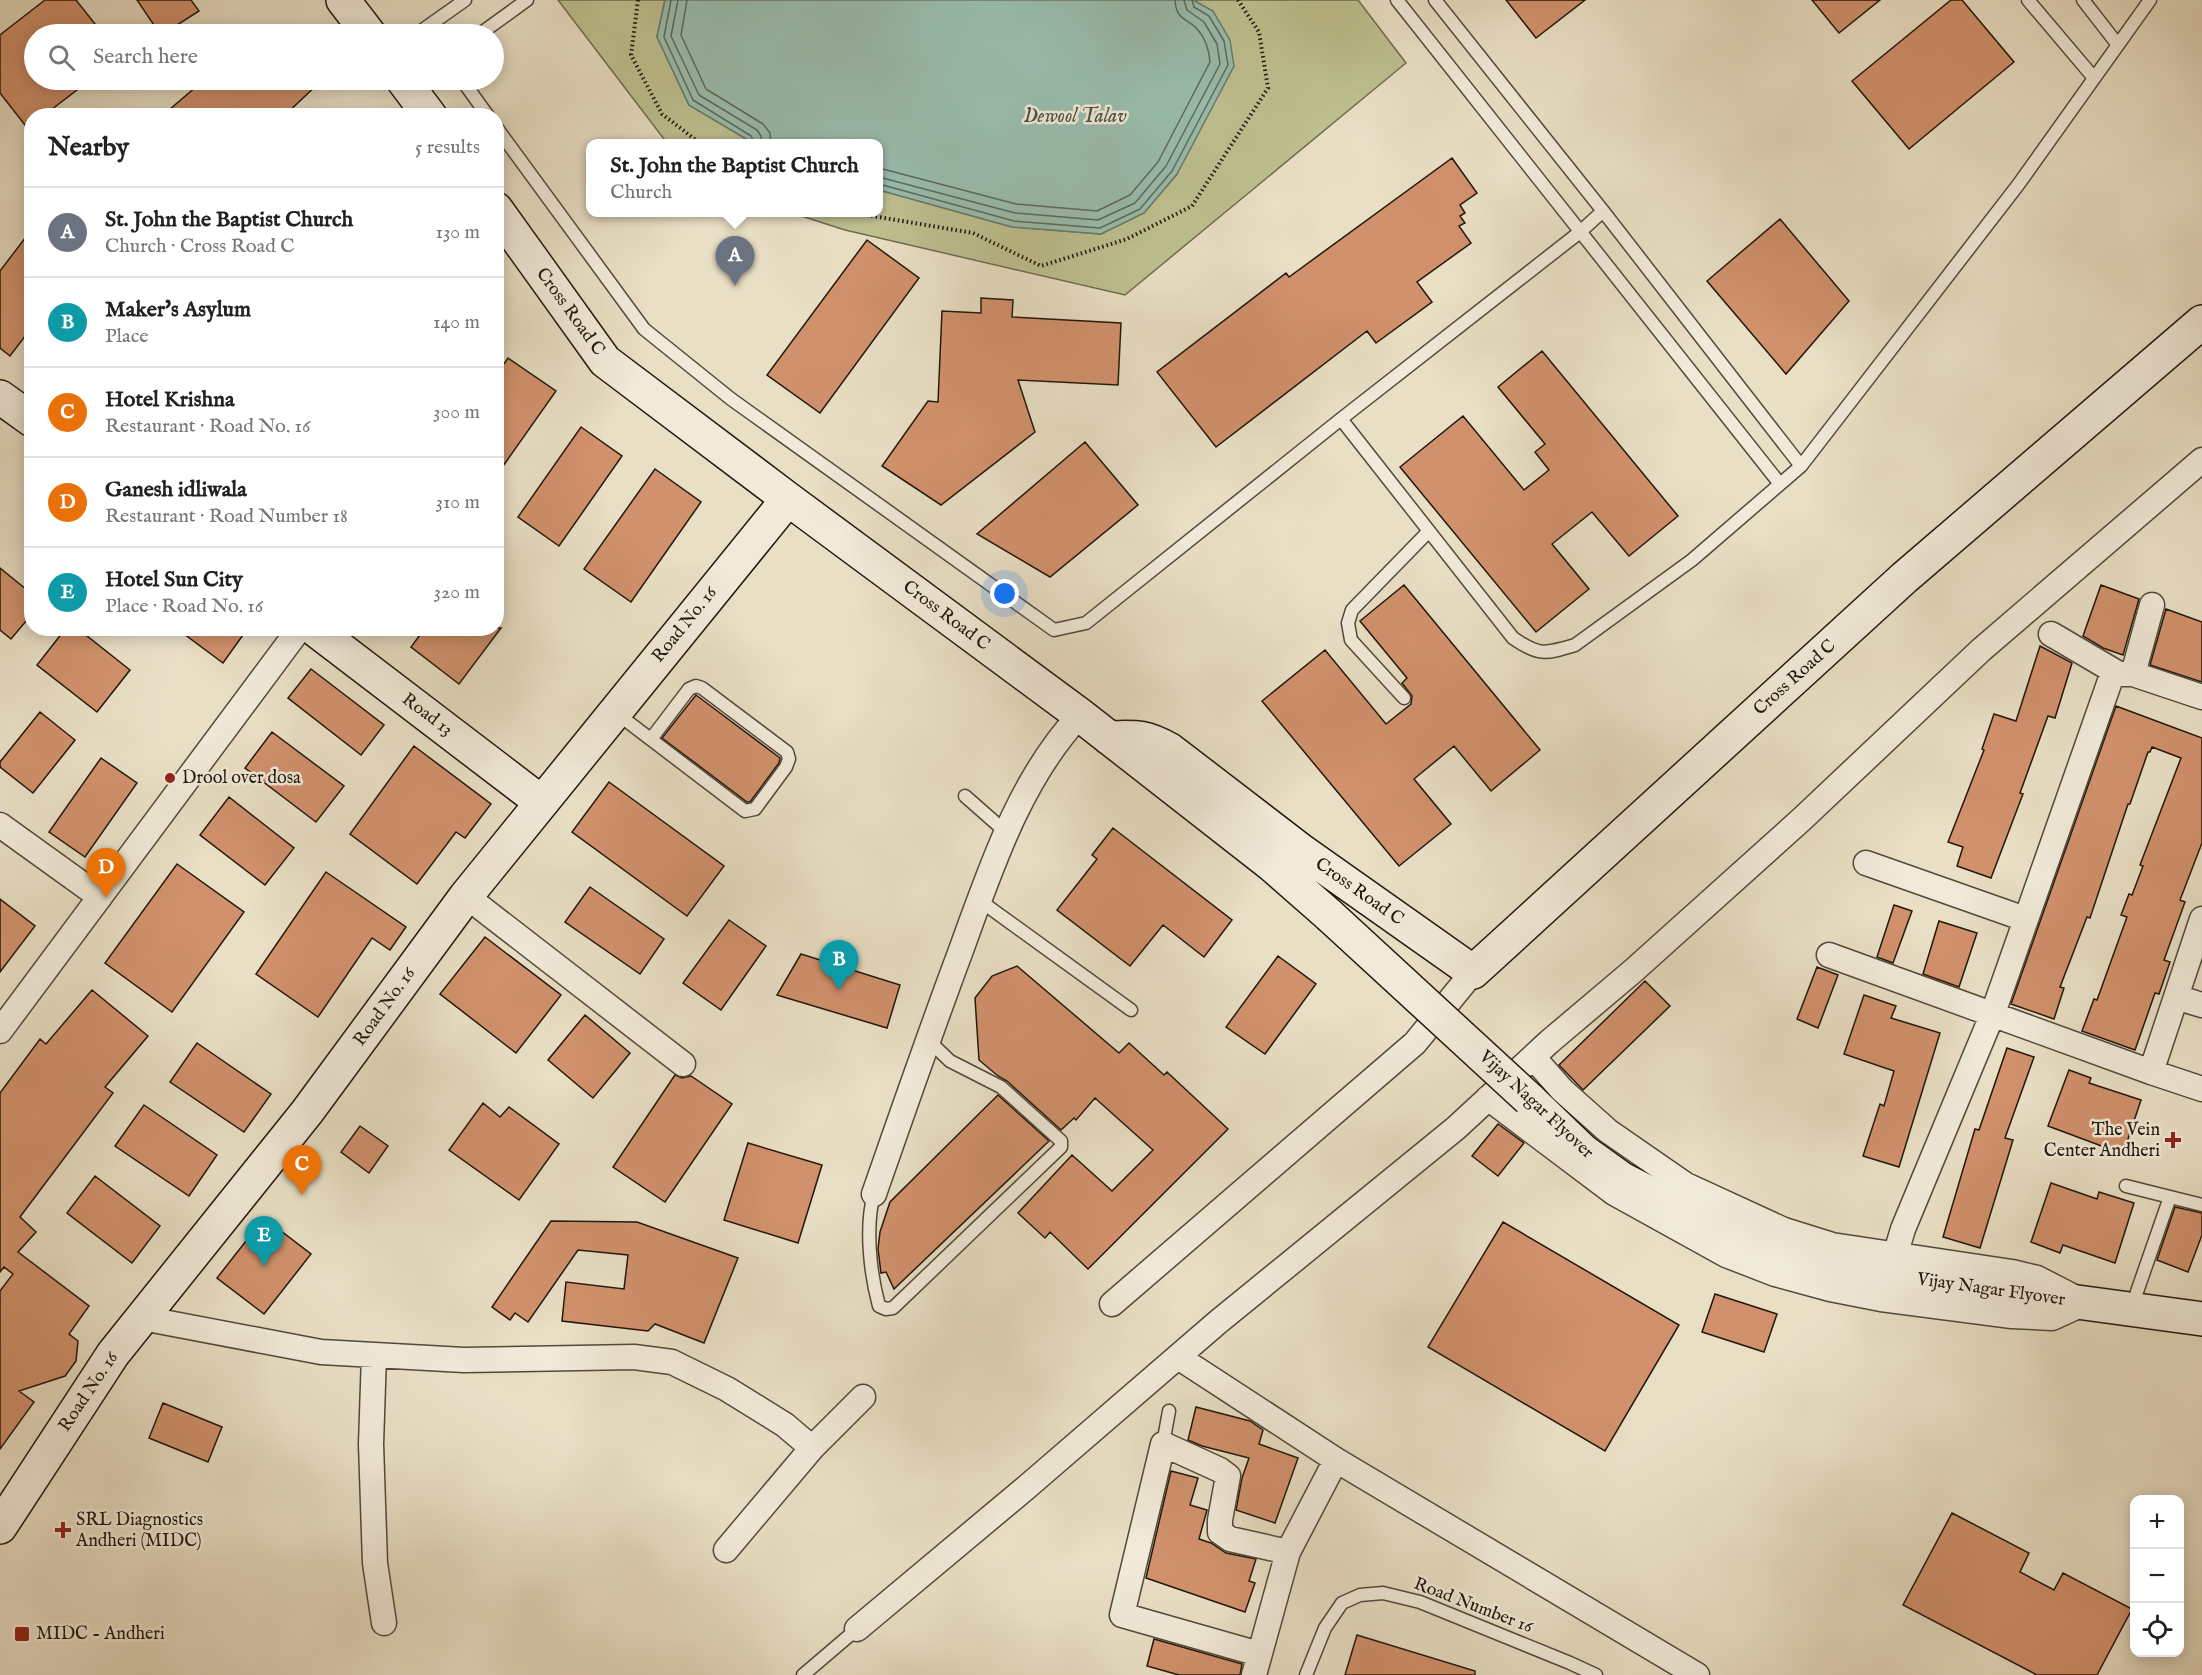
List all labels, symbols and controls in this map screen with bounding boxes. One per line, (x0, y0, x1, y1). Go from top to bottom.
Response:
search box (24, 24, 504, 90)
icon: search (45, 41, 78, 74)
text: Search here (93, 43, 198, 71)
water label: Dewool Talav (1023, 104, 1127, 129)
text: Nearby (48, 131, 129, 164)
text: 5 results (415, 135, 480, 160)
popup (586, 139, 883, 217)
text: St. John the Baptist Church (610, 152, 859, 180)
text: Church (610, 180, 672, 205)
text: St. John the Baptist Church (105, 206, 353, 234)
text: A (61, 220, 74, 245)
text: 130 m (435, 220, 480, 245)
text: Church · Cross Road C (105, 234, 295, 259)
pin: A (716, 236, 754, 286)
street label: Cross Road C (530, 264, 610, 361)
text: Maker's Asylum (105, 296, 251, 324)
text: B (61, 310, 74, 335)
text: 140 m (433, 310, 480, 335)
text: Place (105, 324, 148, 349)
text: Hotel Krishna (105, 386, 234, 414)
text: C (60, 400, 75, 425)
text: 300 m (433, 400, 480, 425)
text: Restaurant · Road No. 16 (105, 414, 310, 439)
text: Ganesh idliwala (105, 476, 247, 504)
text: D (59, 490, 76, 515)
text: 310 m (436, 490, 480, 515)
text: Restaurant · Road Number 18 (105, 504, 348, 529)
text: Hotel Sun City (105, 566, 243, 594)
street label: Cross Road C (898, 576, 994, 656)
your location (990, 579, 1019, 608)
text: E (61, 580, 74, 605)
text: 320 m (434, 580, 480, 605)
street label: Road No. 16 (647, 582, 723, 668)
text: Place · Road No. 16 (105, 594, 263, 619)
street label: Cross Road C (1749, 635, 1841, 721)
street label: Road 13 (397, 688, 457, 742)
place label: Drool over dosa (182, 767, 301, 790)
marker: Drool over dosa (163, 771, 177, 785)
pin: D (86, 848, 126, 898)
street label: Cross Road C (1310, 853, 1408, 931)
pin: B (820, 940, 858, 990)
street label: Road No. 16 (349, 963, 421, 1051)
street label: Vijay Nagar Flyover (1473, 1045, 1599, 1165)
place label: The Vein Center Andheri (2044, 1119, 2160, 1163)
marker: The Vein Center Andheri (2164, 1131, 2182, 1149)
pin: C (282, 1146, 322, 1195)
pin: E (244, 1216, 284, 1266)
street label: Vijay Nagar Flyover (1915, 1268, 2067, 1312)
street label: Road No. 16 (54, 1347, 124, 1436)
map controls (2130, 1495, 2184, 1657)
button: + (2130, 1495, 2184, 1549)
place label: SRL Diagnostics Andheri (MIDC) (75, 1509, 203, 1553)
marker: SRL Diagnostics Andheri (MIDC) (54, 1521, 72, 1539)
button: − (2130, 1549, 2184, 1603)
street label: Road Number 16 (1410, 1573, 1536, 1639)
button: locate (2130, 1603, 2184, 1657)
place label: MIDC - Andheri (36, 1623, 165, 1646)
marker: MIDC - Andheri (13, 1625, 31, 1643)

